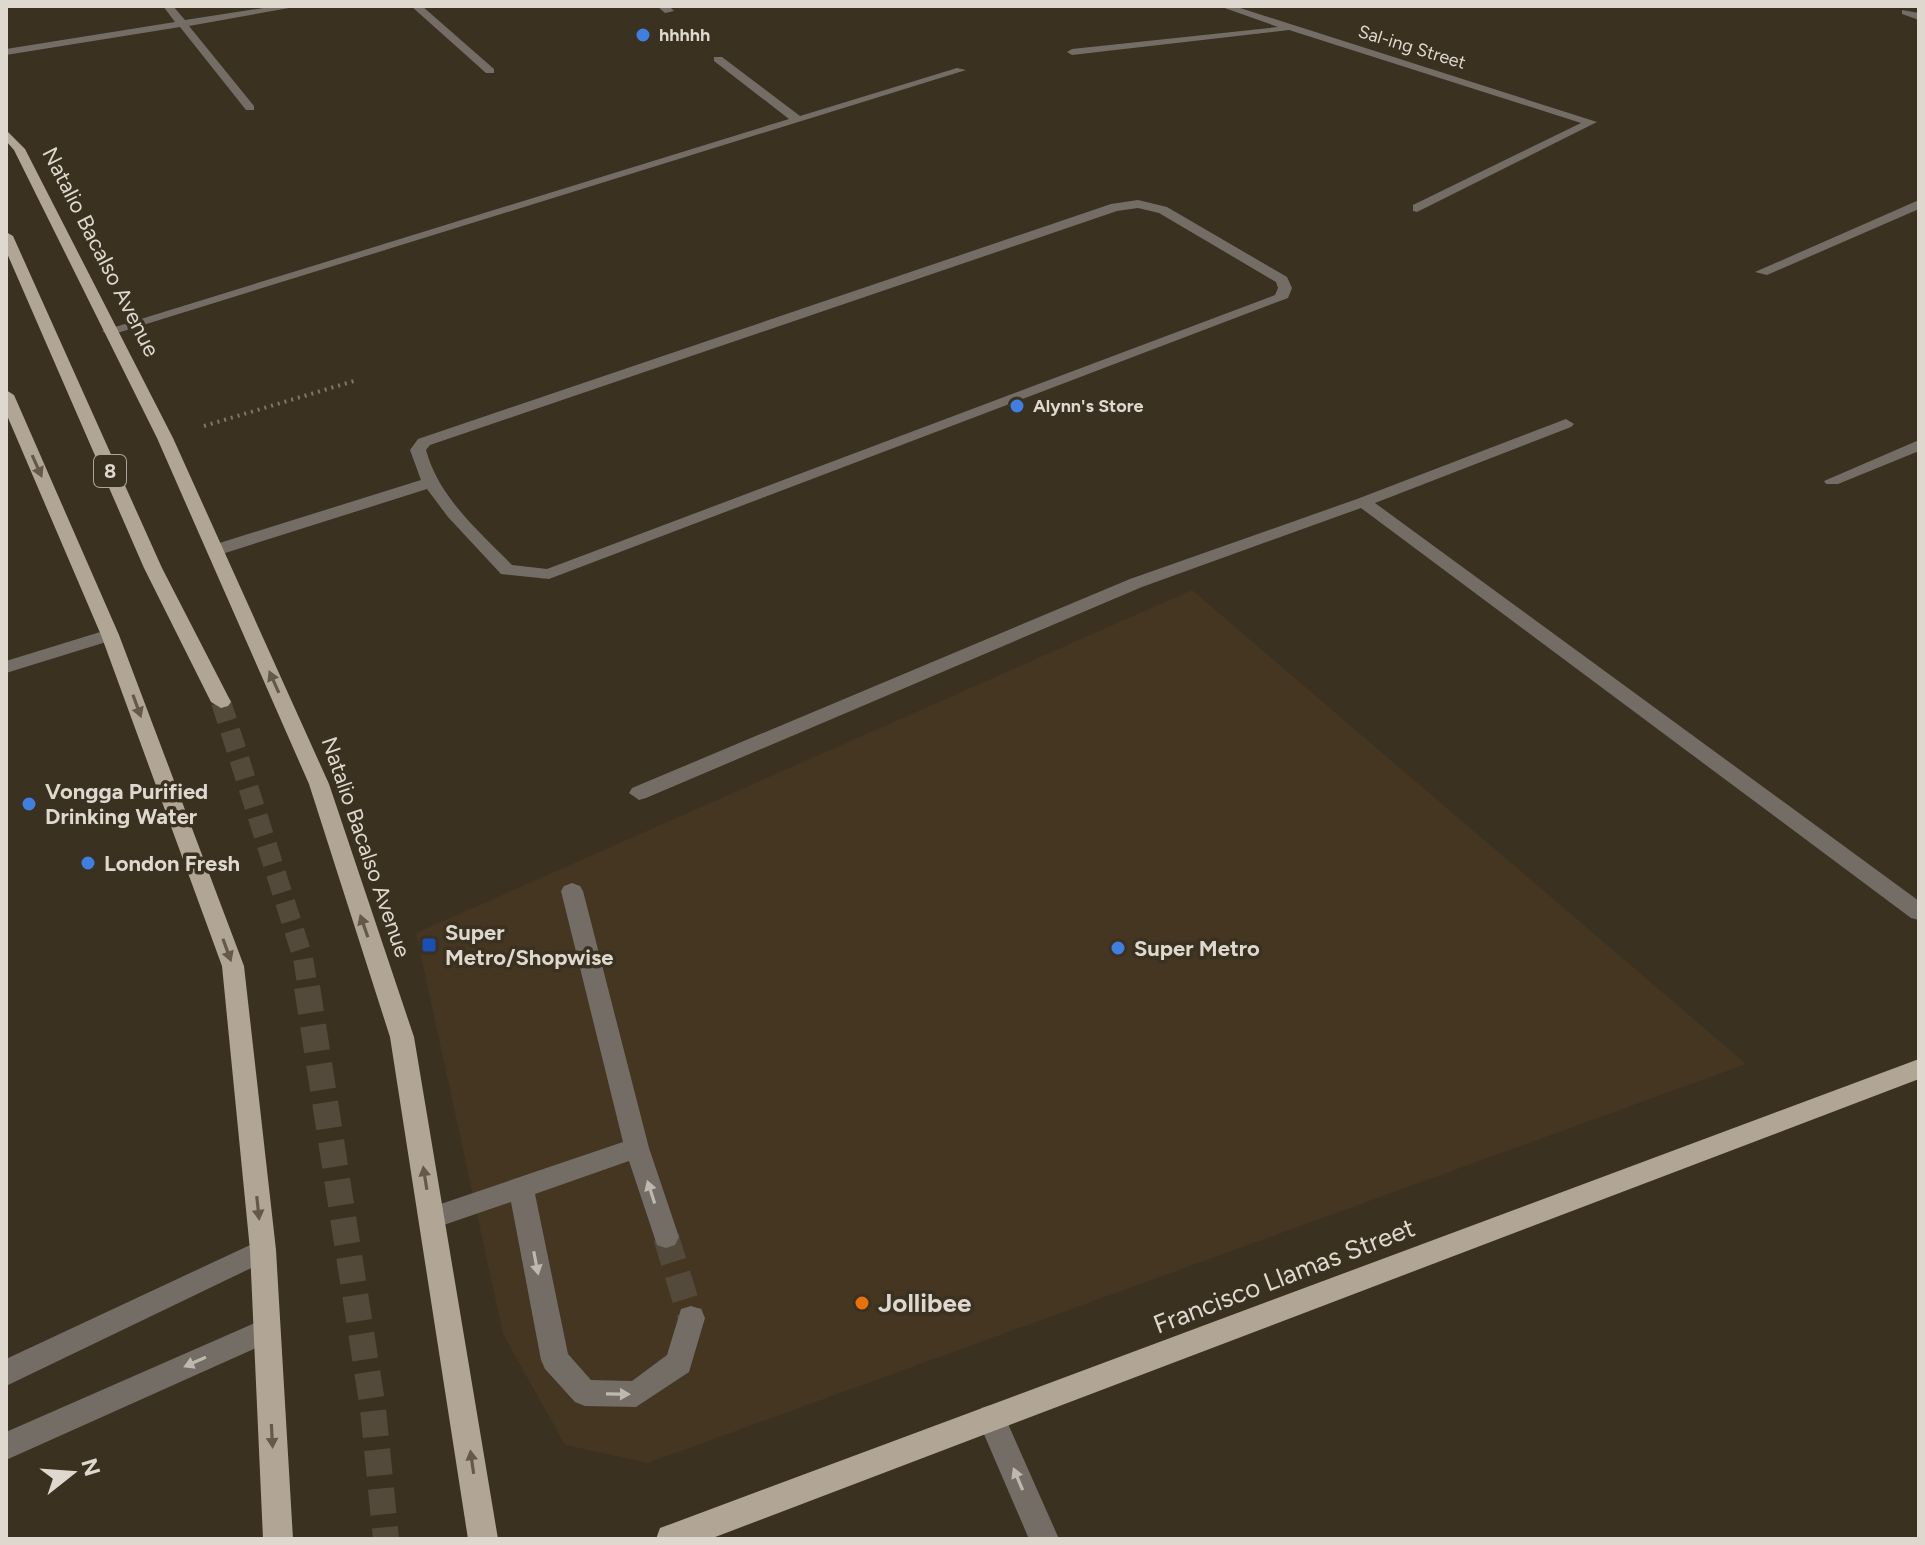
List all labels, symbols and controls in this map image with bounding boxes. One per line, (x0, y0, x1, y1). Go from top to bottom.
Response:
street label: Sal-ing Street (1356, 20, 1469, 74)
place label: hhhhh (659, 24, 710, 46)
marker: hhhhh (634, 26, 652, 44)
street label: Natalio Bacalso Avenue (36, 143, 166, 361)
place label: Alynn's Store (1033, 395, 1143, 417)
marker: Alynn's Store (1008, 397, 1026, 415)
one-way arrow (31, 454, 44, 478)
road number: 8 (94, 455, 126, 487)
one-way arrow (268, 670, 281, 694)
one-way arrow (131, 694, 144, 718)
street label: Natalio Bacalso Avenue (316, 733, 416, 961)
place label: Vongga Purified Drinking Water (45, 778, 208, 830)
marker: Vongga Purified Drinking Water (20, 795, 38, 813)
place label: London Fresh (104, 850, 240, 877)
marker: London Fresh (79, 854, 97, 872)
one-way arrow (357, 914, 369, 938)
place label: Super Metro/Shopwise (445, 919, 614, 971)
place label: Super Metro (1134, 935, 1260, 962)
marker: Super Metro/Shopwise (420, 936, 438, 954)
one-way arrow (221, 938, 234, 962)
marker: Super Metro (1109, 939, 1127, 957)
one-way arrow (419, 1165, 431, 1190)
one-way arrow (645, 1180, 657, 1204)
one-way arrow (252, 1196, 265, 1221)
street label: Francisco Llamas Street (1149, 1211, 1419, 1341)
one-way arrow (530, 1251, 542, 1276)
place label: Jollibee (878, 1287, 971, 1319)
marker: Jollibee (853, 1294, 871, 1312)
one-way arrow (183, 1355, 206, 1369)
one-way arrow (606, 1387, 631, 1400)
one-way arrow (266, 1424, 279, 1449)
north arrow (32, 1433, 112, 1513)
one-way arrow (465, 1449, 478, 1474)
text: N (75, 1455, 106, 1479)
one-way arrow (1011, 1467, 1024, 1490)

